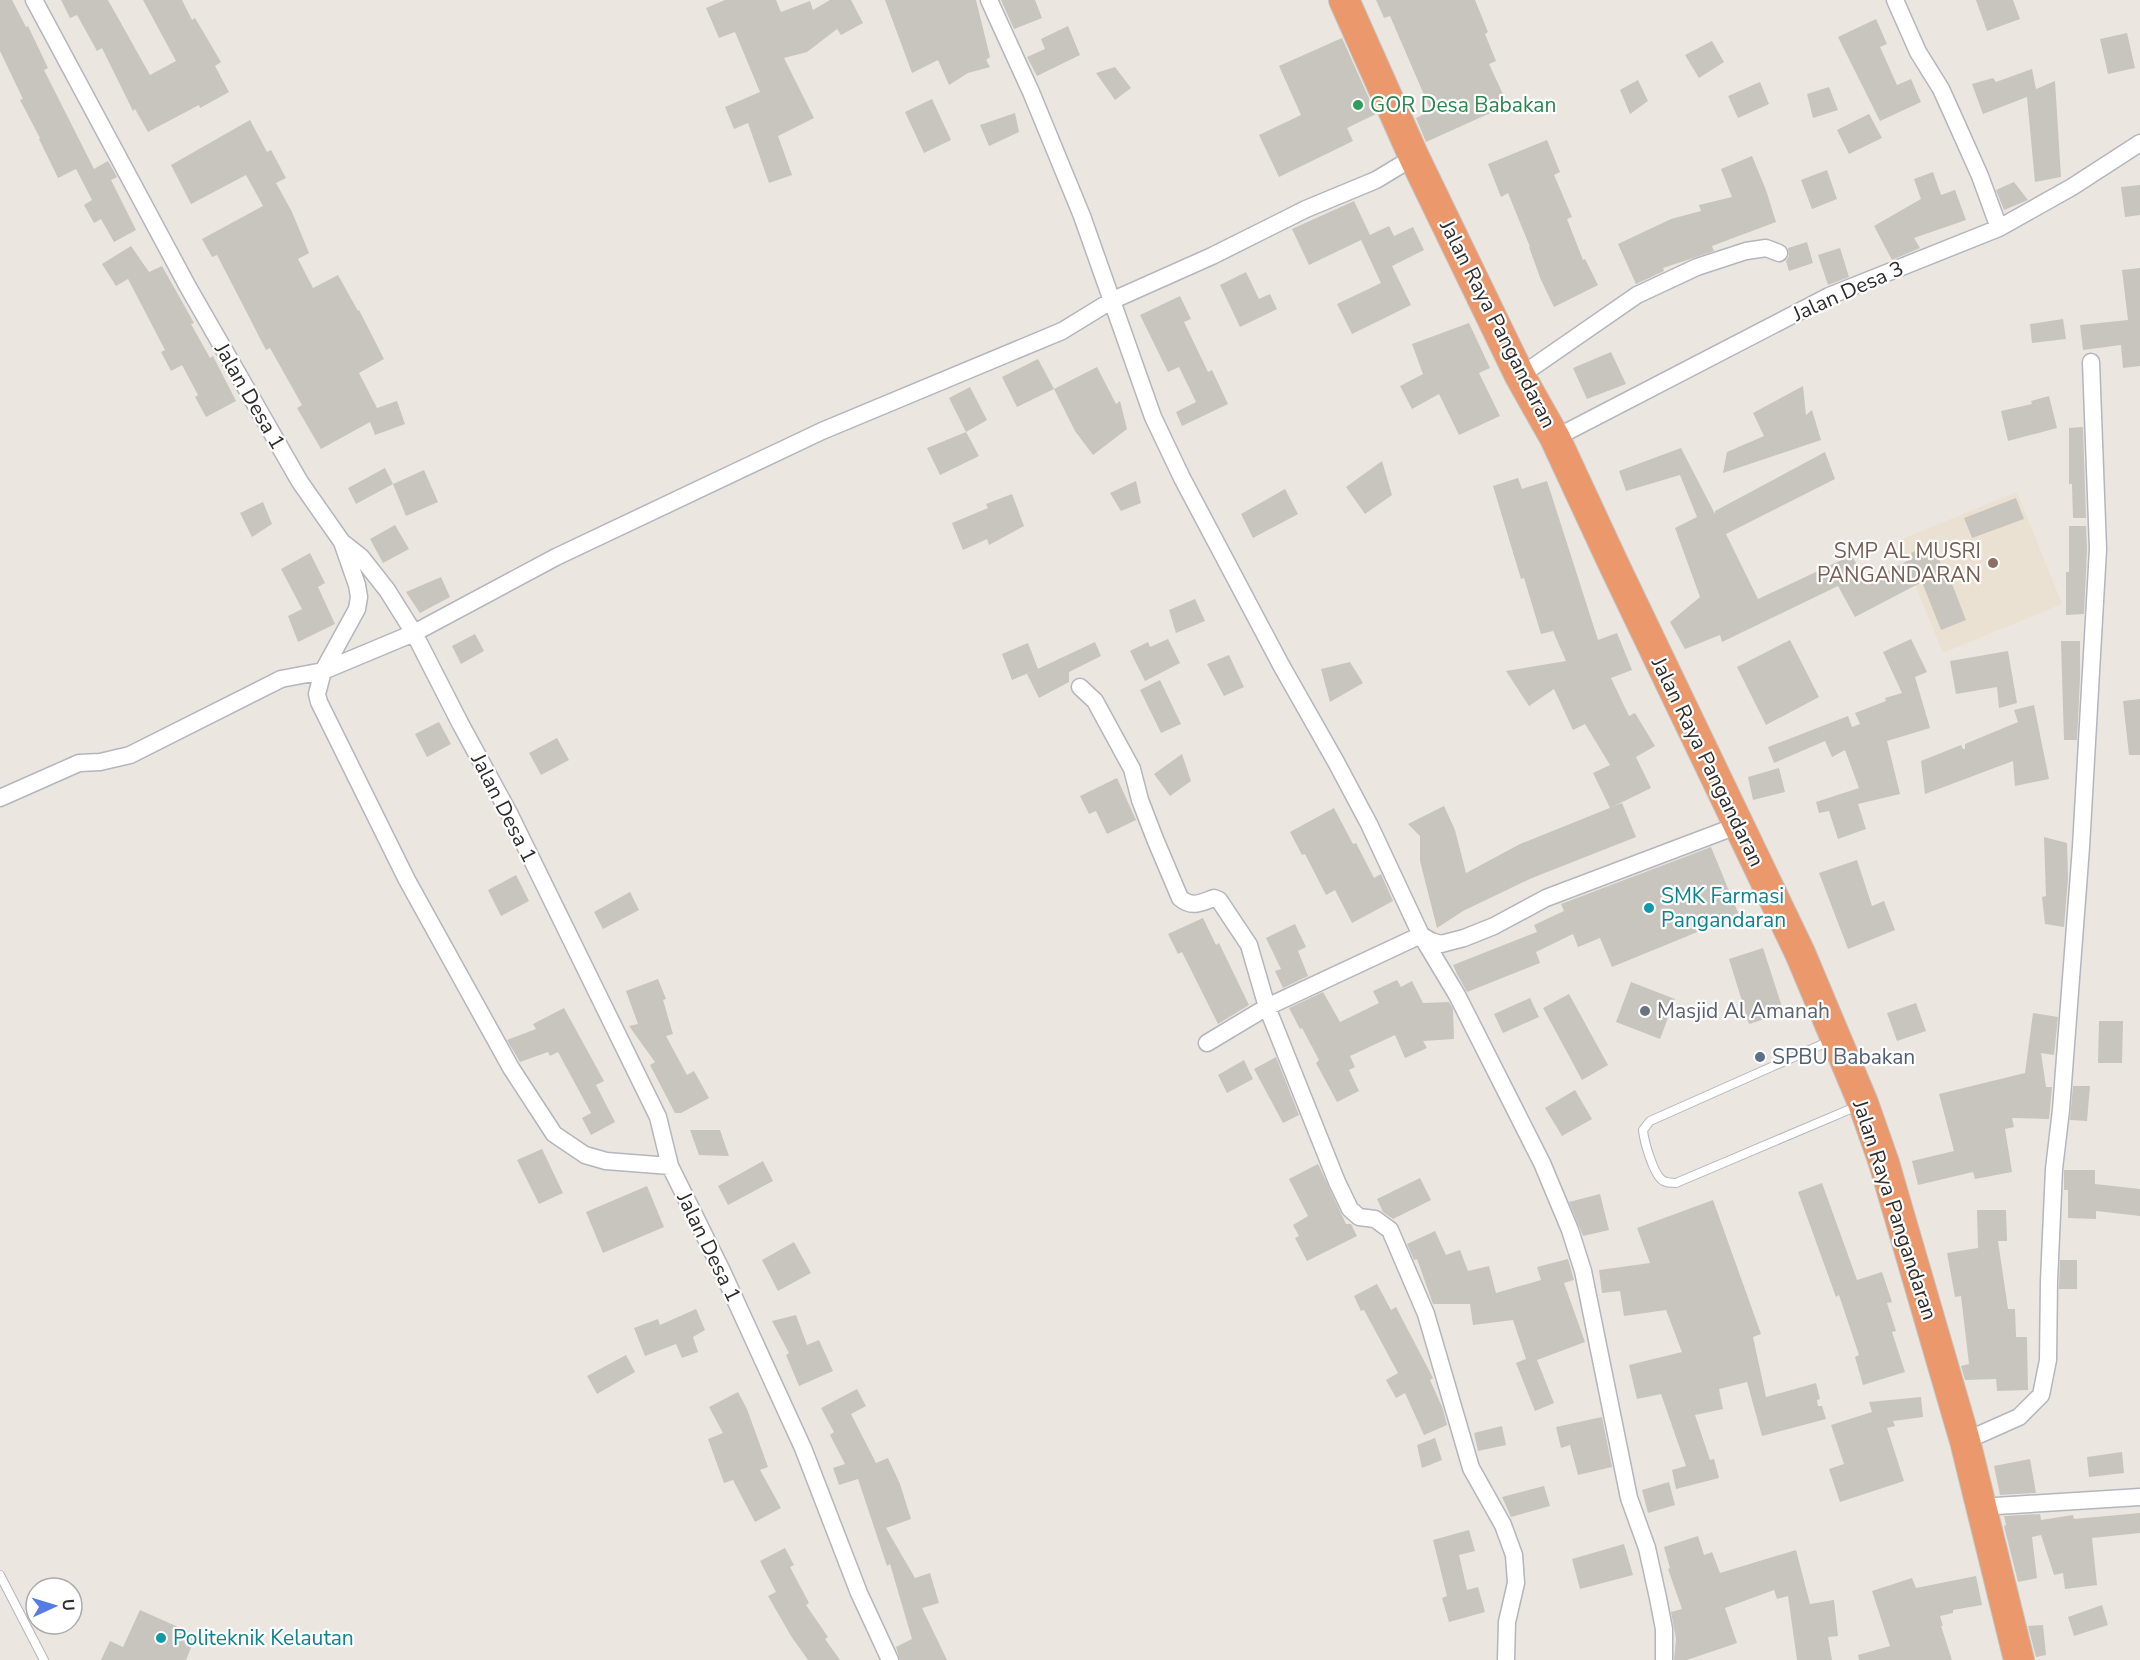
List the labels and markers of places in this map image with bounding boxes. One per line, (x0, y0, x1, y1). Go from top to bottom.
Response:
place label: GOR Desa Babakan (1370, 91, 1556, 119)
marker: GOR Desa Babakan (1351, 98, 1365, 112)
place label: SMP AL MUSRI PANGANDARAN (1817, 537, 1981, 589)
marker: SMP AL MUSRI PANGANDARAN (1986, 556, 2000, 570)
place label: SMK Farmasi Pangandaran (1661, 882, 1786, 934)
marker: SMK Farmasi Pangandaran (1642, 901, 1656, 915)
place label: Masjid Al Amanah (1657, 997, 1830, 1025)
marker: Masjid Al Amanah (1638, 1004, 1652, 1018)
place label: SPBU Babakan (1772, 1043, 1915, 1071)
marker: SPBU Babakan (1753, 1050, 1767, 1064)
place label: Politeknik Kelautan (173, 1624, 354, 1652)
marker: Politeknik Kelautan (154, 1631, 168, 1645)

